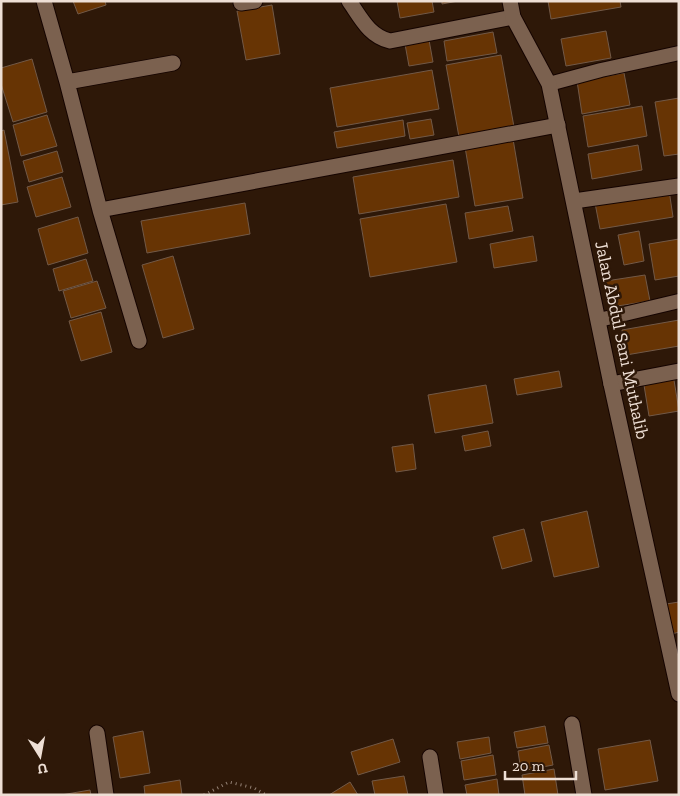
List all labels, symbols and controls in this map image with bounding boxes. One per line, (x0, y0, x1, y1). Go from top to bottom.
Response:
street label: Jalan Abdul Sani Muthalib (590, 239, 654, 441)
north arrow (15, 731, 65, 781)
scale bar (505, 748, 576, 780)
text: 20 m (512, 757, 545, 775)
text: U (36, 759, 49, 778)

